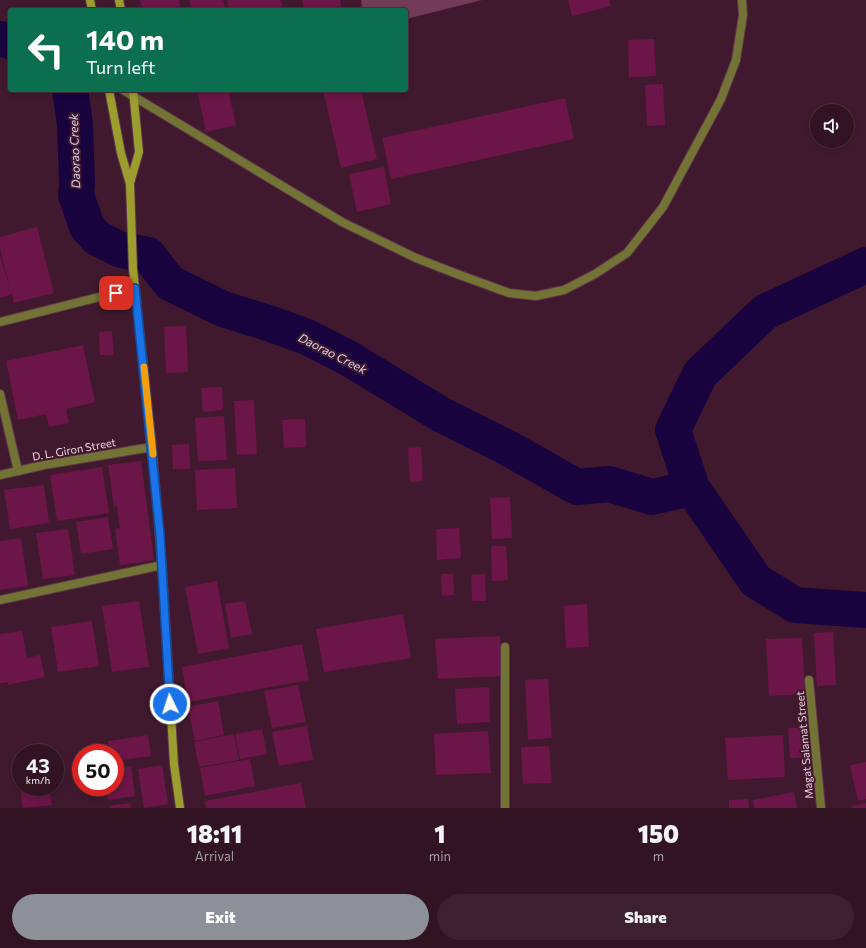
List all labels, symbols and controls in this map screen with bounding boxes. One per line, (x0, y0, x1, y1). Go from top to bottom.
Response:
text: 140 m (86, 22, 164, 56)
icon: left (20, 24, 72, 76)
text: Turn left (86, 56, 155, 78)
map controls (810, 104, 854, 148)
button: sound (810, 104, 854, 148)
water label: Daorao Creek (66, 113, 82, 189)
pin (99, 276, 133, 310)
icon: arrive (105, 282, 127, 304)
water label: Daorao Creek (297, 330, 370, 376)
street label: D. L. Giron Street (31, 435, 117, 463)
position arrow (149, 683, 191, 725)
street label: Magat Salamat Street (793, 690, 815, 799)
speed limit sign: 50 (72, 744, 124, 796)
text: 43 (26, 753, 50, 777)
text: km/h (26, 774, 50, 786)
text: 18:11 (187, 819, 242, 848)
text: 1 (434, 819, 446, 848)
text: 150 (638, 819, 679, 848)
text: Arrival (195, 848, 234, 864)
text: min (429, 848, 451, 864)
text: m (653, 848, 664, 864)
button: Exit (12, 894, 429, 940)
button: Share (437, 894, 854, 940)

